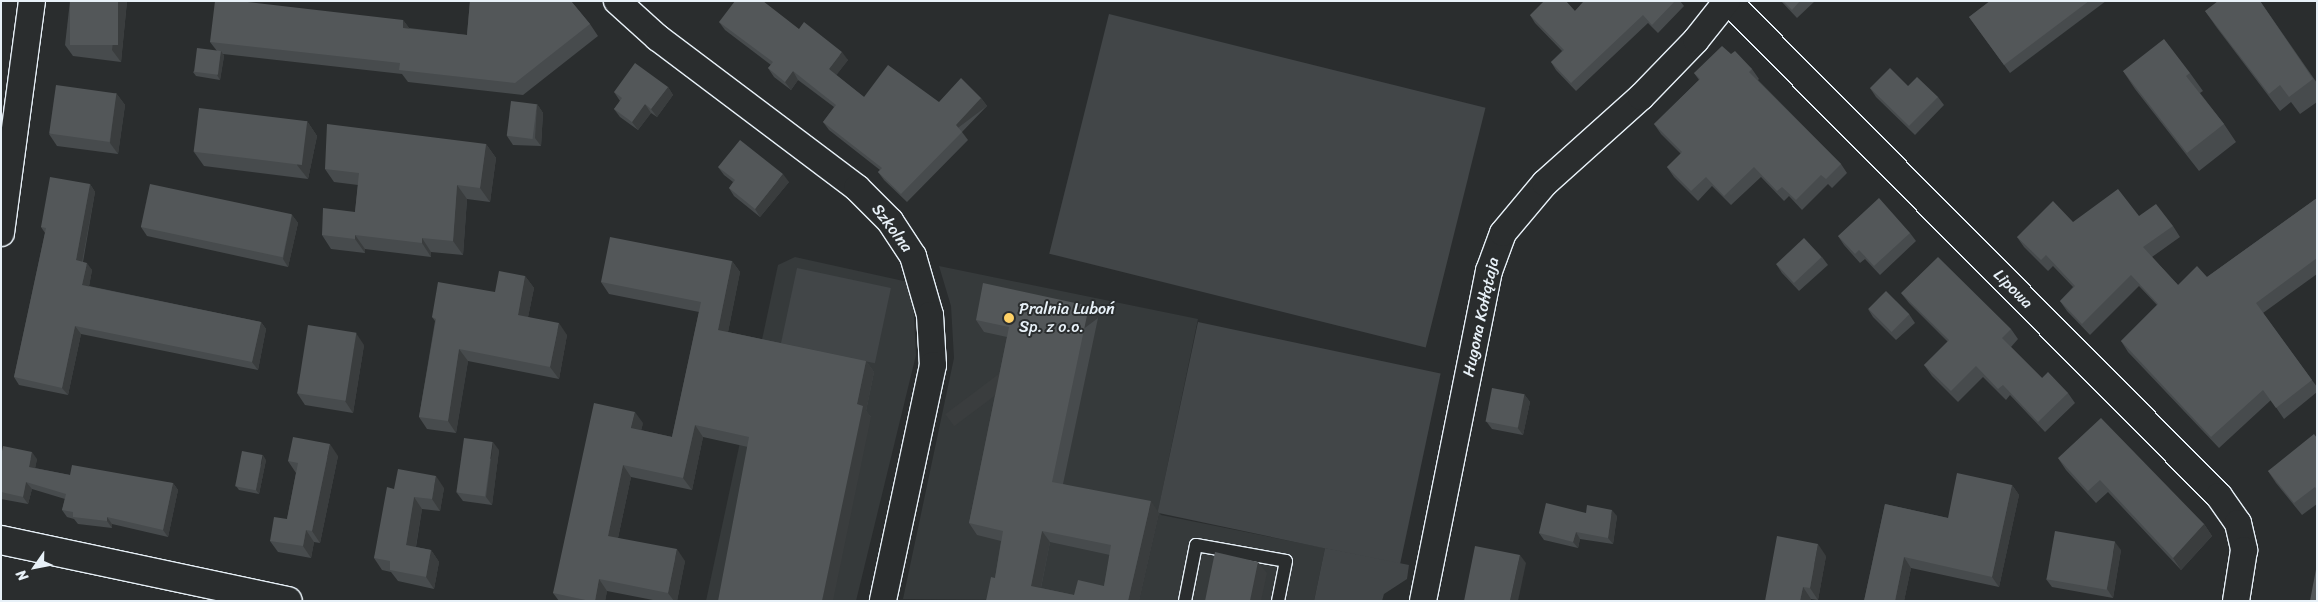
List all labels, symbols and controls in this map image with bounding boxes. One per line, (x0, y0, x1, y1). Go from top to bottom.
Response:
street label: Szkolna (868, 200, 916, 256)
street label: Hugona Kołłątaja (1459, 256, 1503, 378)
street label: Lipowa (1989, 265, 2037, 313)
place label: Pralnia Luboń Sp. z o.o. (1019, 299, 1115, 337)
marker: Pralnia Luboń Sp. z o.o. (1003, 312, 1015, 324)
north arrow (10, 542, 60, 592)
text: N (9, 565, 35, 586)

